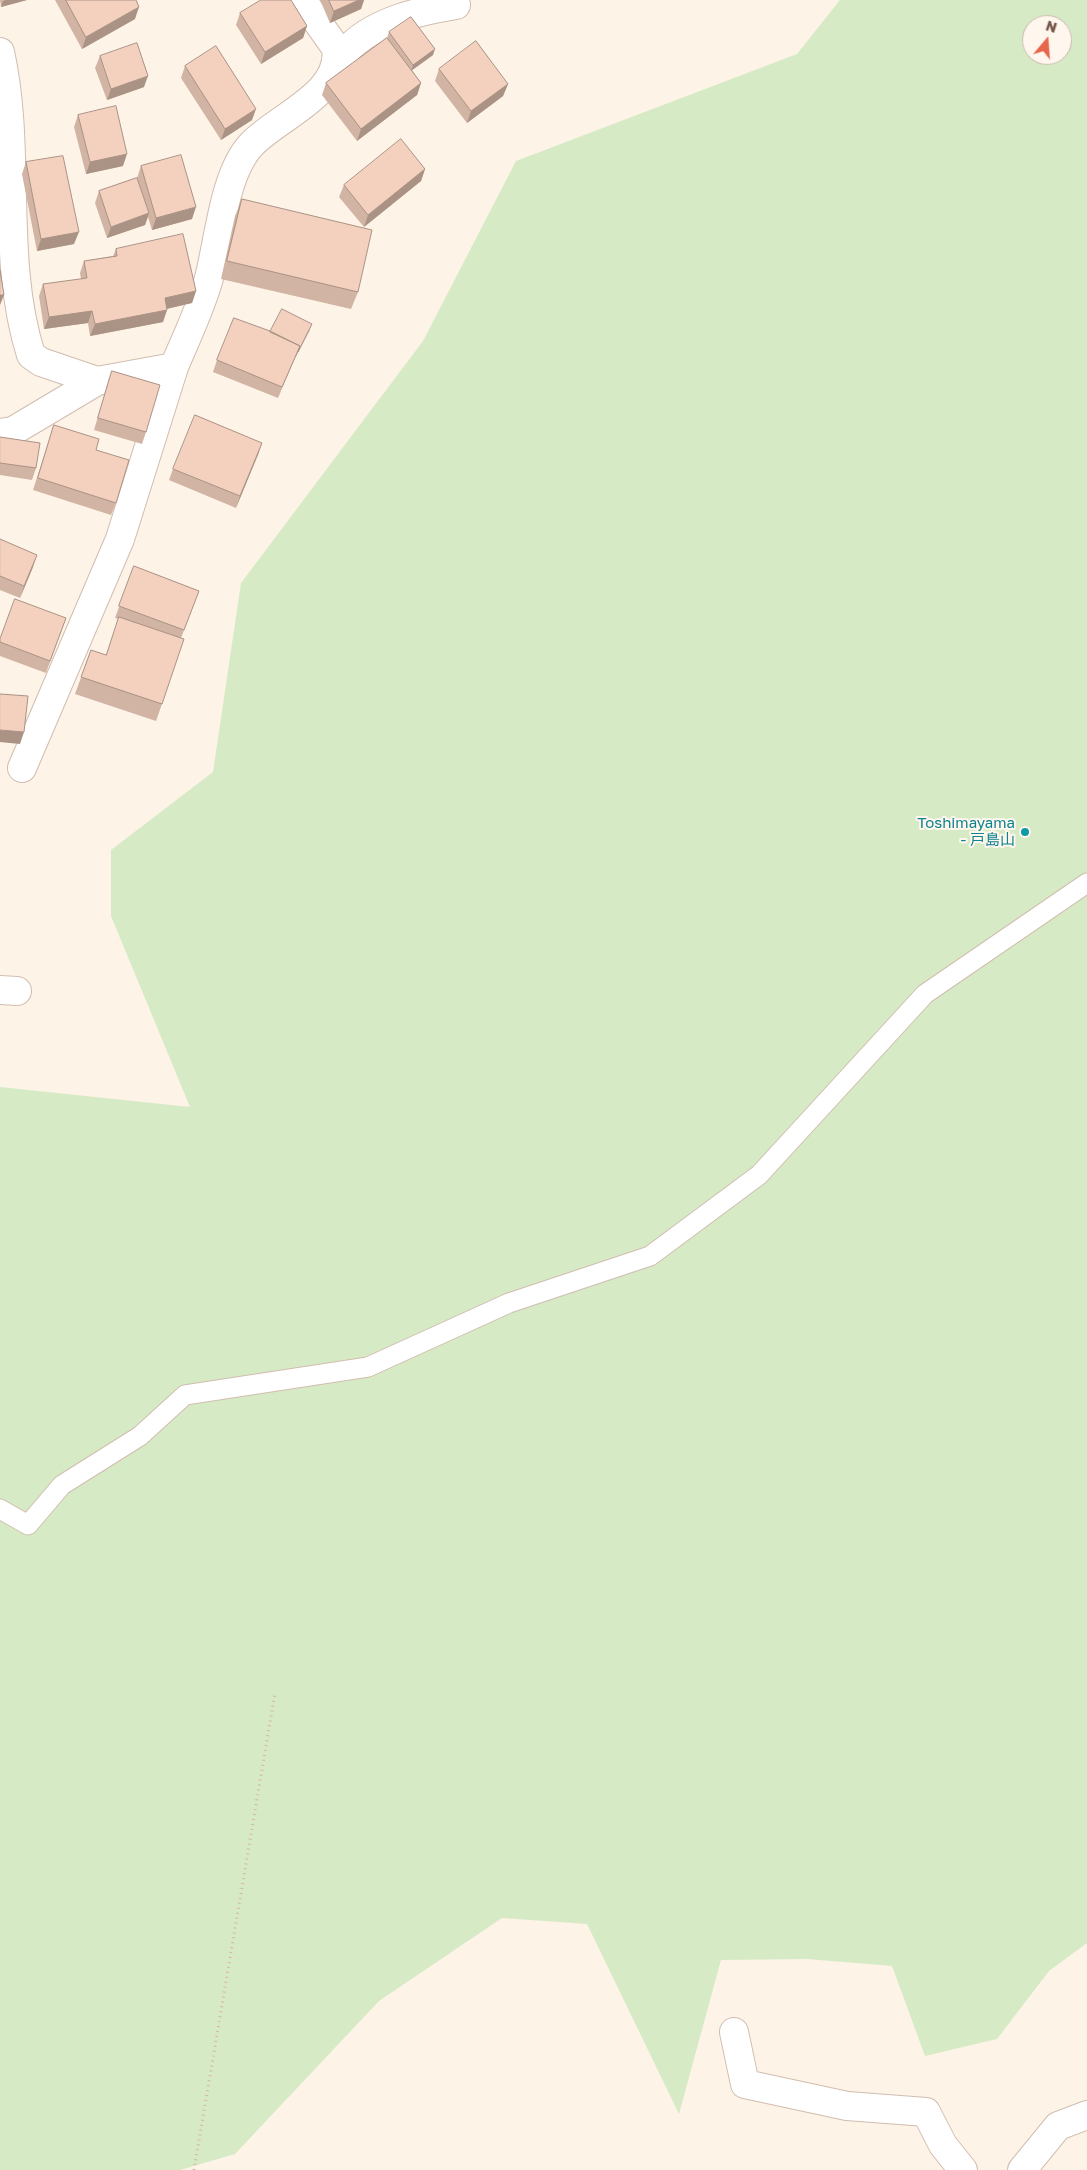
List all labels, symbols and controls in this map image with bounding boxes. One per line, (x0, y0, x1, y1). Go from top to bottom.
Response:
north arrow (1022, 15, 1072, 65)
text: N (1044, 16, 1059, 36)
place label: Toshimayama - 戸島山 (917, 814, 1015, 849)
marker: Toshimayama - 戸島山 (1019, 826, 1031, 838)

